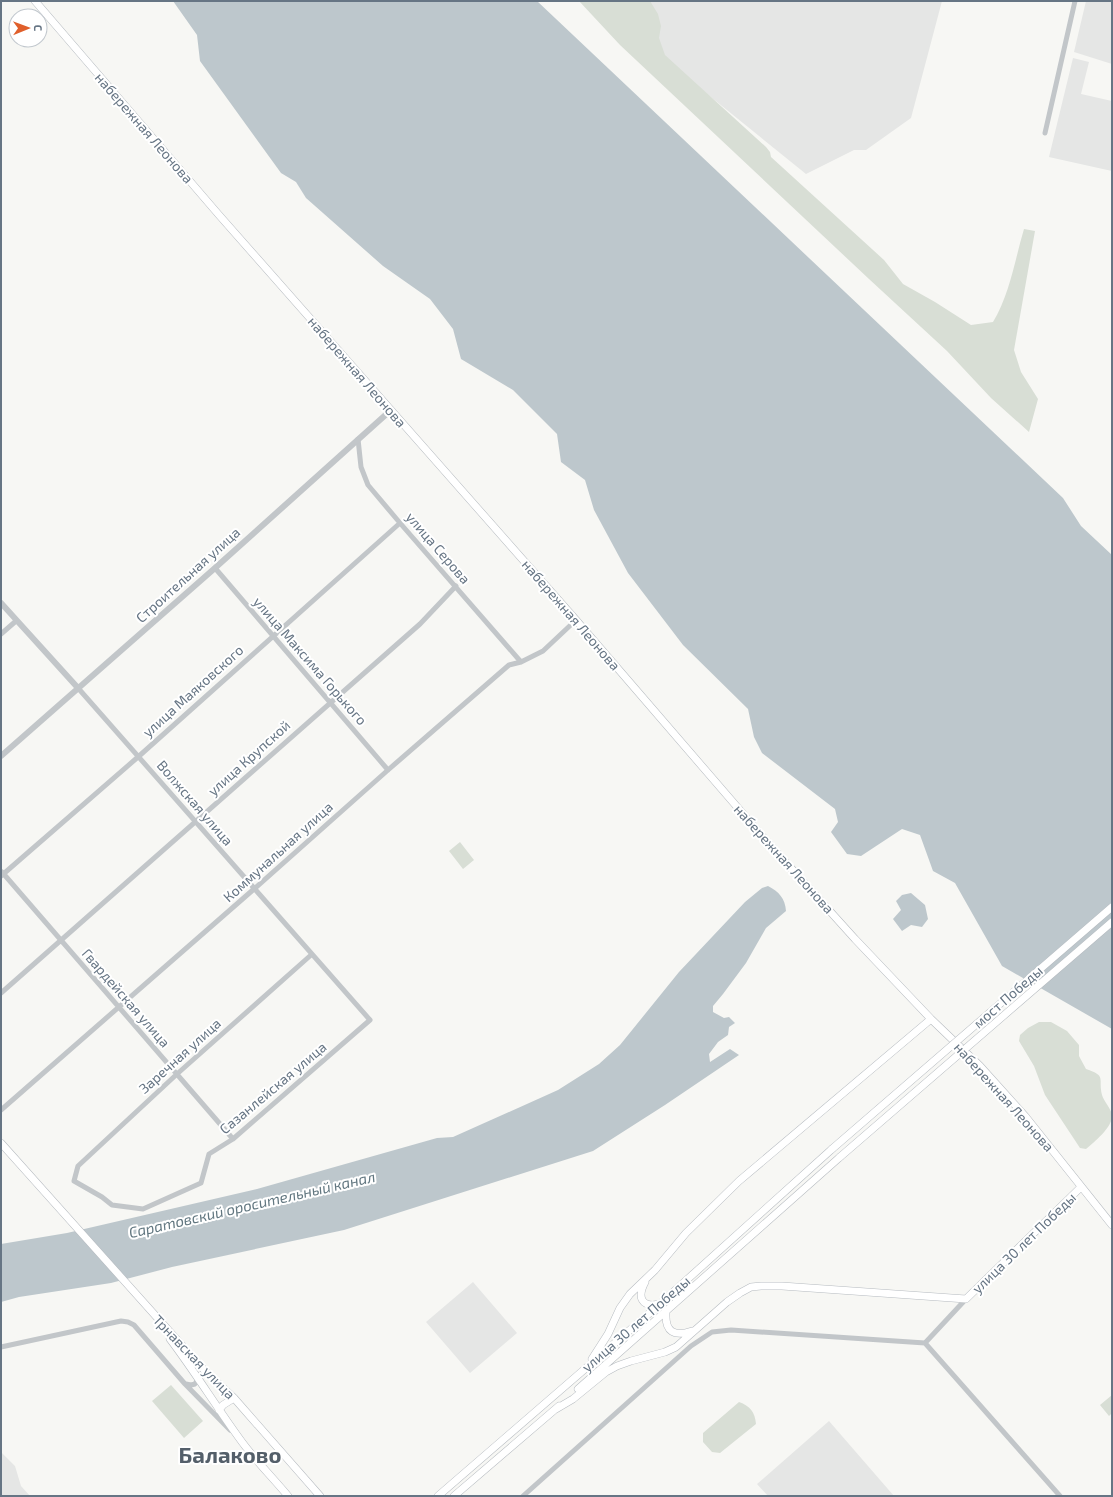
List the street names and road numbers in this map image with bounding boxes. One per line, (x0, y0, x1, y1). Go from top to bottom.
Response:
street label: набережная Леонова (92, 69, 197, 186)
street label: набережная Леонова (305, 313, 410, 430)
street label: улица Серова (403, 508, 474, 587)
street label: Строительная улица (132, 523, 243, 626)
street label: набережная Леонова (519, 556, 624, 673)
street label: улица Максима Горького (250, 593, 371, 728)
street label: улица Маяковского (139, 641, 247, 740)
street label: улица Крупской (204, 716, 293, 799)
street label: Волжская улица (154, 757, 237, 849)
street label: Коммунальная улица (219, 798, 336, 905)
street label: набережная Леонова (731, 801, 838, 917)
street label: Гвардейская улица (79, 945, 174, 1051)
street label: мост Победы (969, 962, 1046, 1031)
street label: Заречная улица (135, 1014, 224, 1097)
street label: Сазанлейская улица (216, 1038, 330, 1137)
street label: набережная Леонова (951, 1039, 1058, 1155)
street label: улица 30 лет Победы (968, 1189, 1079, 1297)
street label: улица 30 лет Победы (578, 1272, 693, 1375)
street label: Трнавская улица (150, 1311, 239, 1402)

